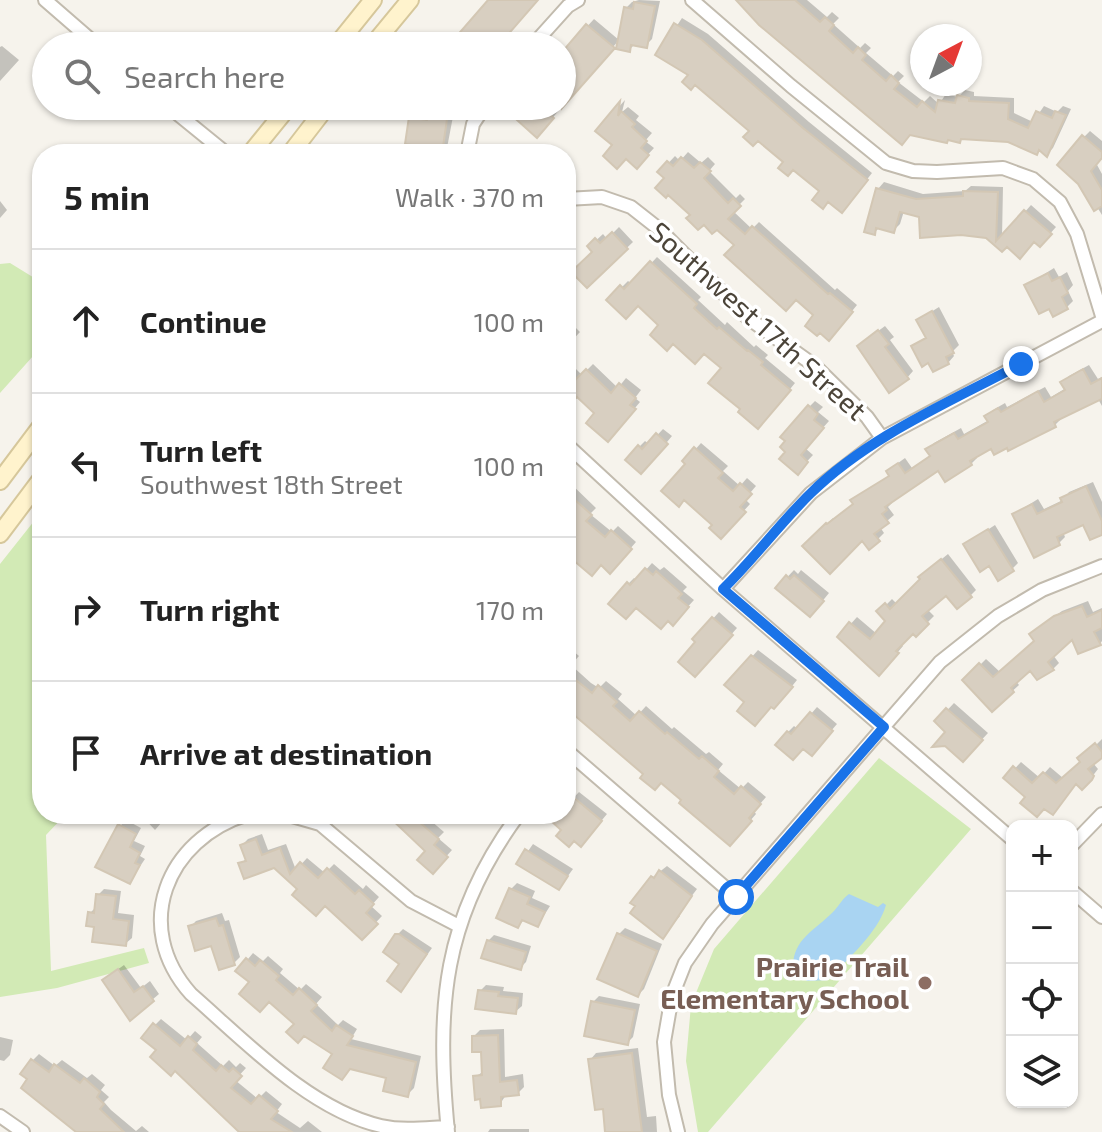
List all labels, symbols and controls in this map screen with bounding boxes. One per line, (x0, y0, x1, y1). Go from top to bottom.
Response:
north arrow (910, 24, 982, 96)
search box (32, 32, 576, 120)
icon: search (60, 54, 104, 98)
text: Search here (124, 58, 285, 94)
text: 5 min (64, 176, 150, 217)
text: Walk · 370 m (395, 181, 544, 212)
street label: Southwest 17th Street (643, 214, 874, 427)
icon: ahead (64, 299, 108, 343)
text: Continue (140, 303, 267, 339)
text: 100 m (474, 306, 544, 337)
route end (1003, 346, 1039, 382)
text: Turn left (140, 432, 262, 468)
icon: left (64, 443, 108, 487)
text: 100 m (474, 450, 544, 481)
text: Southwest 18th Street (140, 468, 403, 499)
icon: right (64, 587, 108, 631)
text: Turn right (140, 591, 280, 627)
text: 170 m (476, 594, 544, 625)
icon: arrive (64, 731, 108, 775)
text: Arrive at destination (140, 735, 432, 771)
map controls (1006, 820, 1078, 1108)
button: + (1006, 820, 1078, 892)
route start (718, 879, 754, 915)
button: − (1006, 892, 1078, 964)
place label: Prairie Trail Elementary School (660, 949, 910, 1015)
button: locate (1006, 964, 1078, 1036)
marker: Prairie Trail Elementary School (916, 974, 934, 992)
button: layers (1006, 1036, 1078, 1108)

